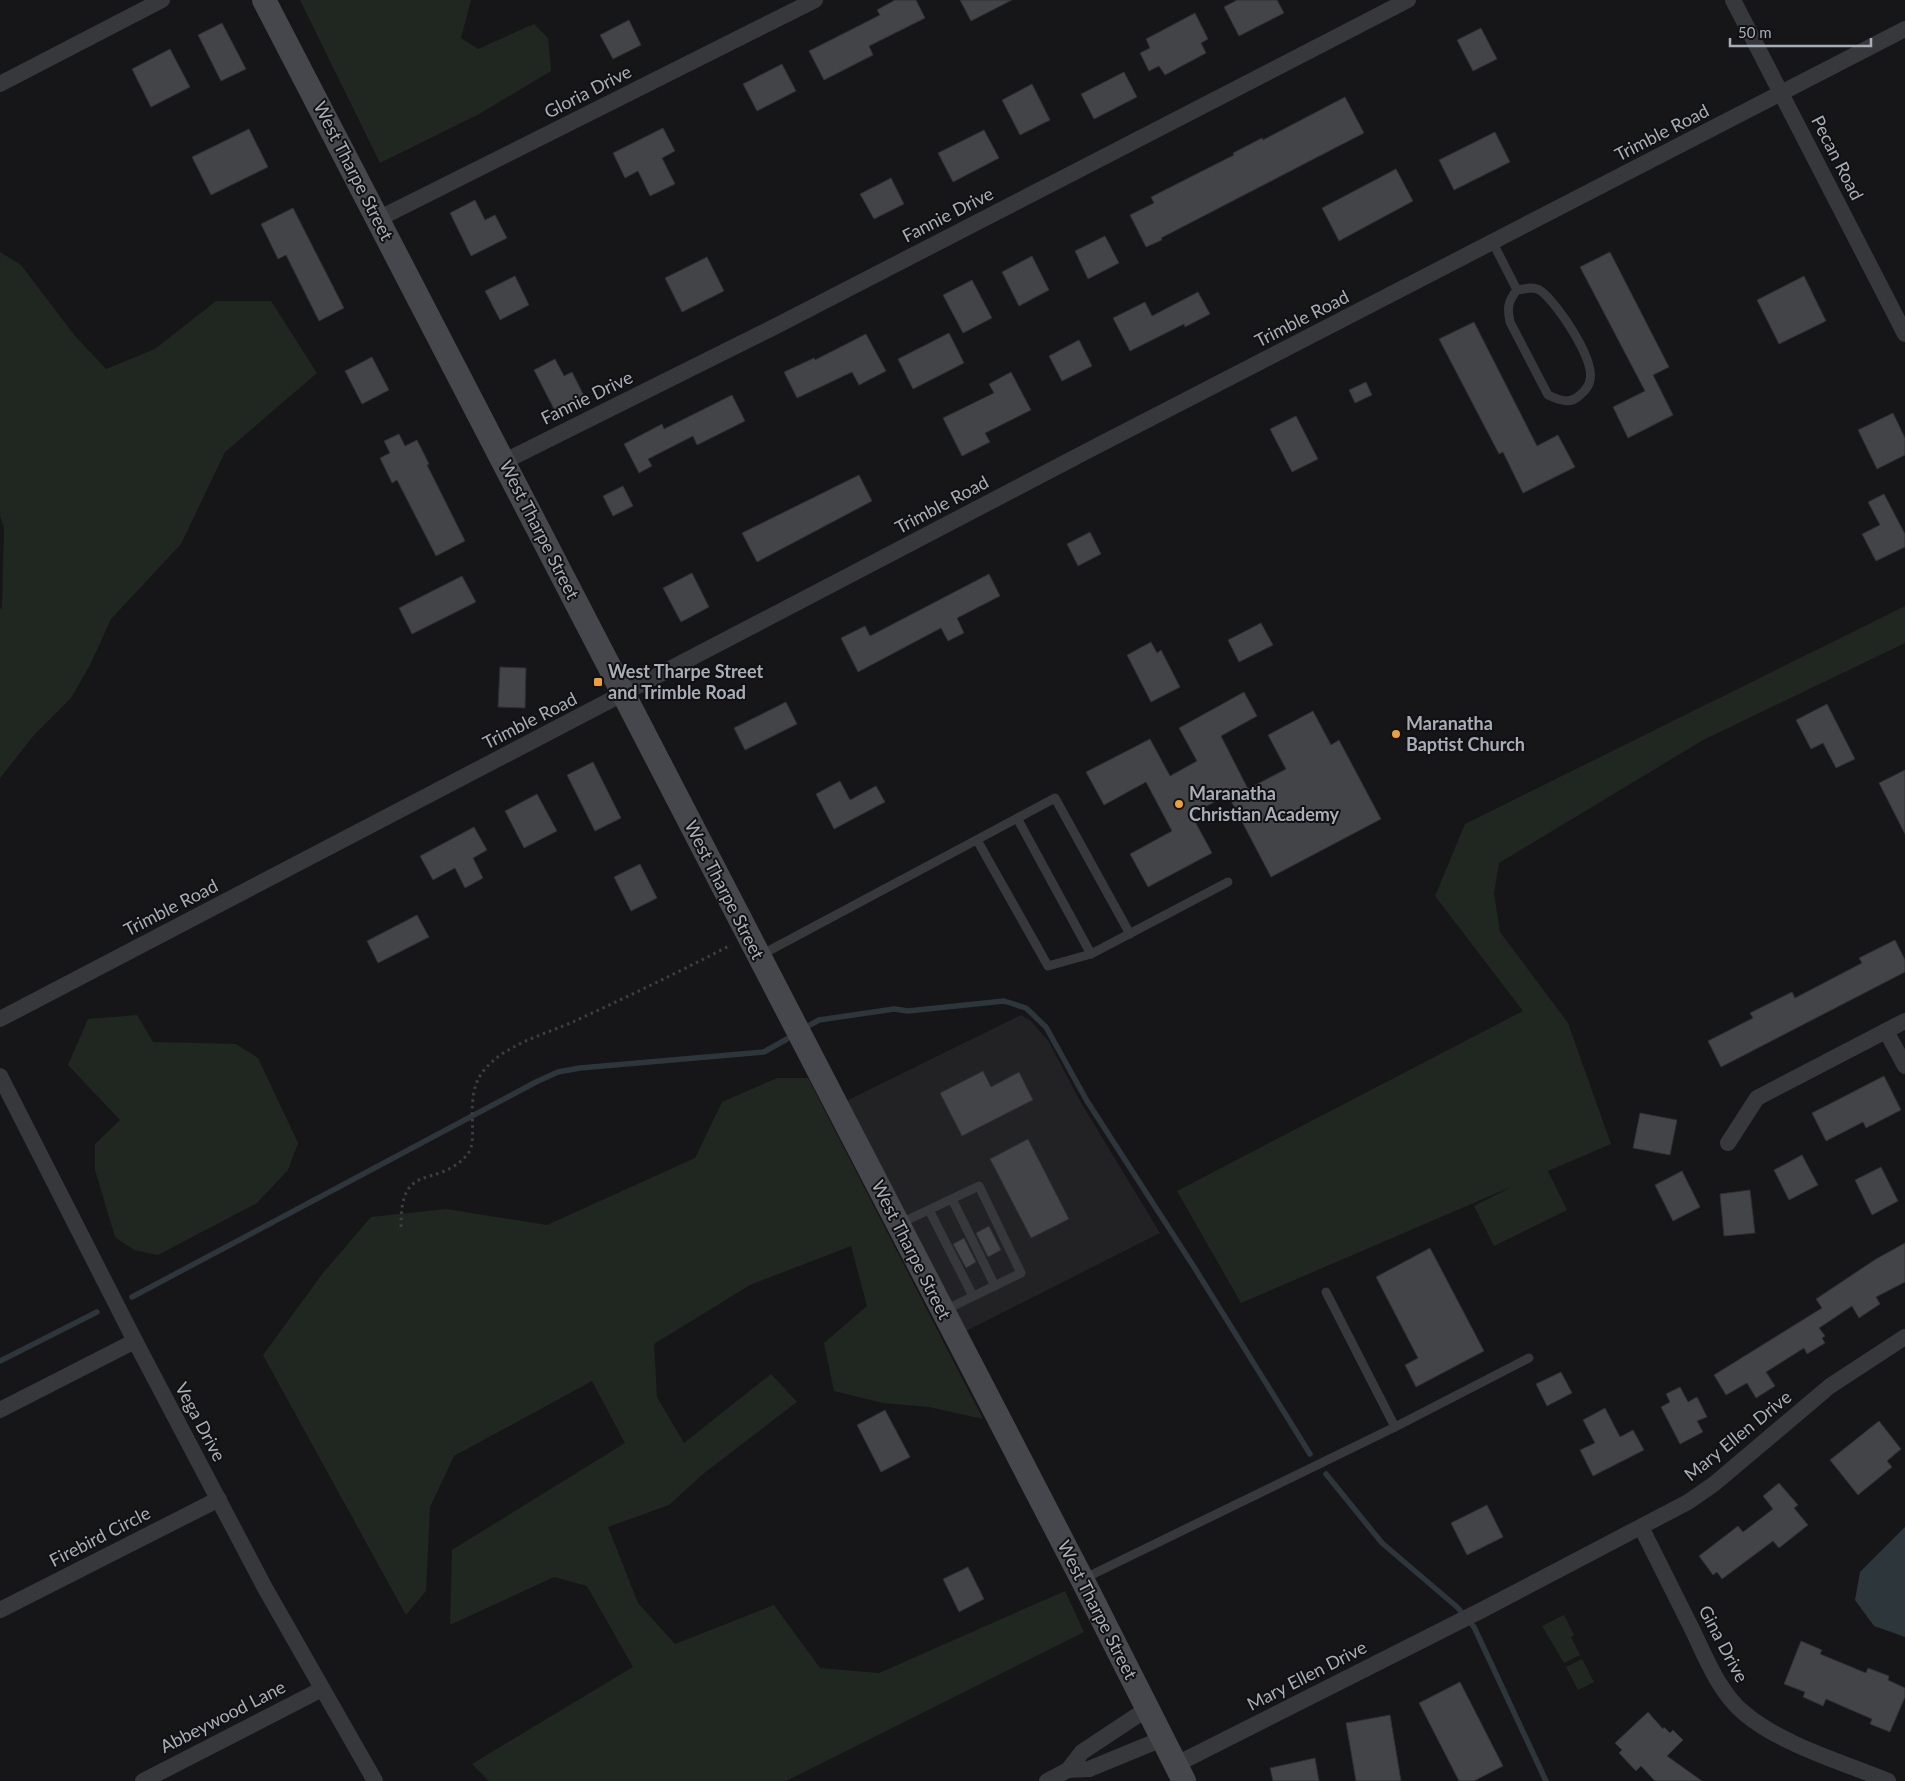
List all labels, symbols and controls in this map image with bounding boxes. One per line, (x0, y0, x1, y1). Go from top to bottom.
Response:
scale bar (1730, 15, 1871, 47)
text: 50 m (1738, 23, 1772, 41)
street label: Gloria Drive (540, 60, 635, 122)
street label: West Tharpe Street (309, 97, 399, 244)
street label: Trimble Road (1611, 99, 1712, 165)
street label: Pecan Road (1807, 112, 1869, 204)
street label: Fannie Drive (898, 182, 997, 246)
street label: Trimble Road (1251, 285, 1352, 351)
street label: Fannie Drive (537, 365, 636, 429)
street label: West Tharpe Street (495, 456, 585, 603)
street label: Trimble Road (891, 470, 992, 538)
place label: West Tharpe Street and Trimble Road (608, 660, 763, 703)
marker: West Tharpe Street and Trimble Road (592, 676, 604, 688)
street label: Trimble Road (479, 687, 580, 753)
place label: Maranatha Baptist Church (1406, 712, 1525, 755)
marker: Maranatha Baptist Church (1390, 728, 1402, 740)
place label: Maranatha Christian Academy (1189, 782, 1340, 825)
marker: Maranatha Christian Academy (1173, 798, 1185, 810)
street label: West Tharpe Street (680, 816, 770, 963)
street label: Trimble Road (120, 874, 221, 940)
street label: West Tharpe Street (867, 1176, 957, 1323)
street label: Vega Drive (171, 1378, 231, 1465)
street label: Mary Ellen Drive (1679, 1385, 1795, 1485)
street label: Firebird Circle (45, 1501, 154, 1571)
street label: West Tharpe Street (1053, 1536, 1143, 1683)
street label: Gina Drive (1694, 1601, 1753, 1686)
street label: Mary Ellen Drive (1243, 1636, 1370, 1715)
street label: Abbeywood Lane (156, 1675, 289, 1757)

